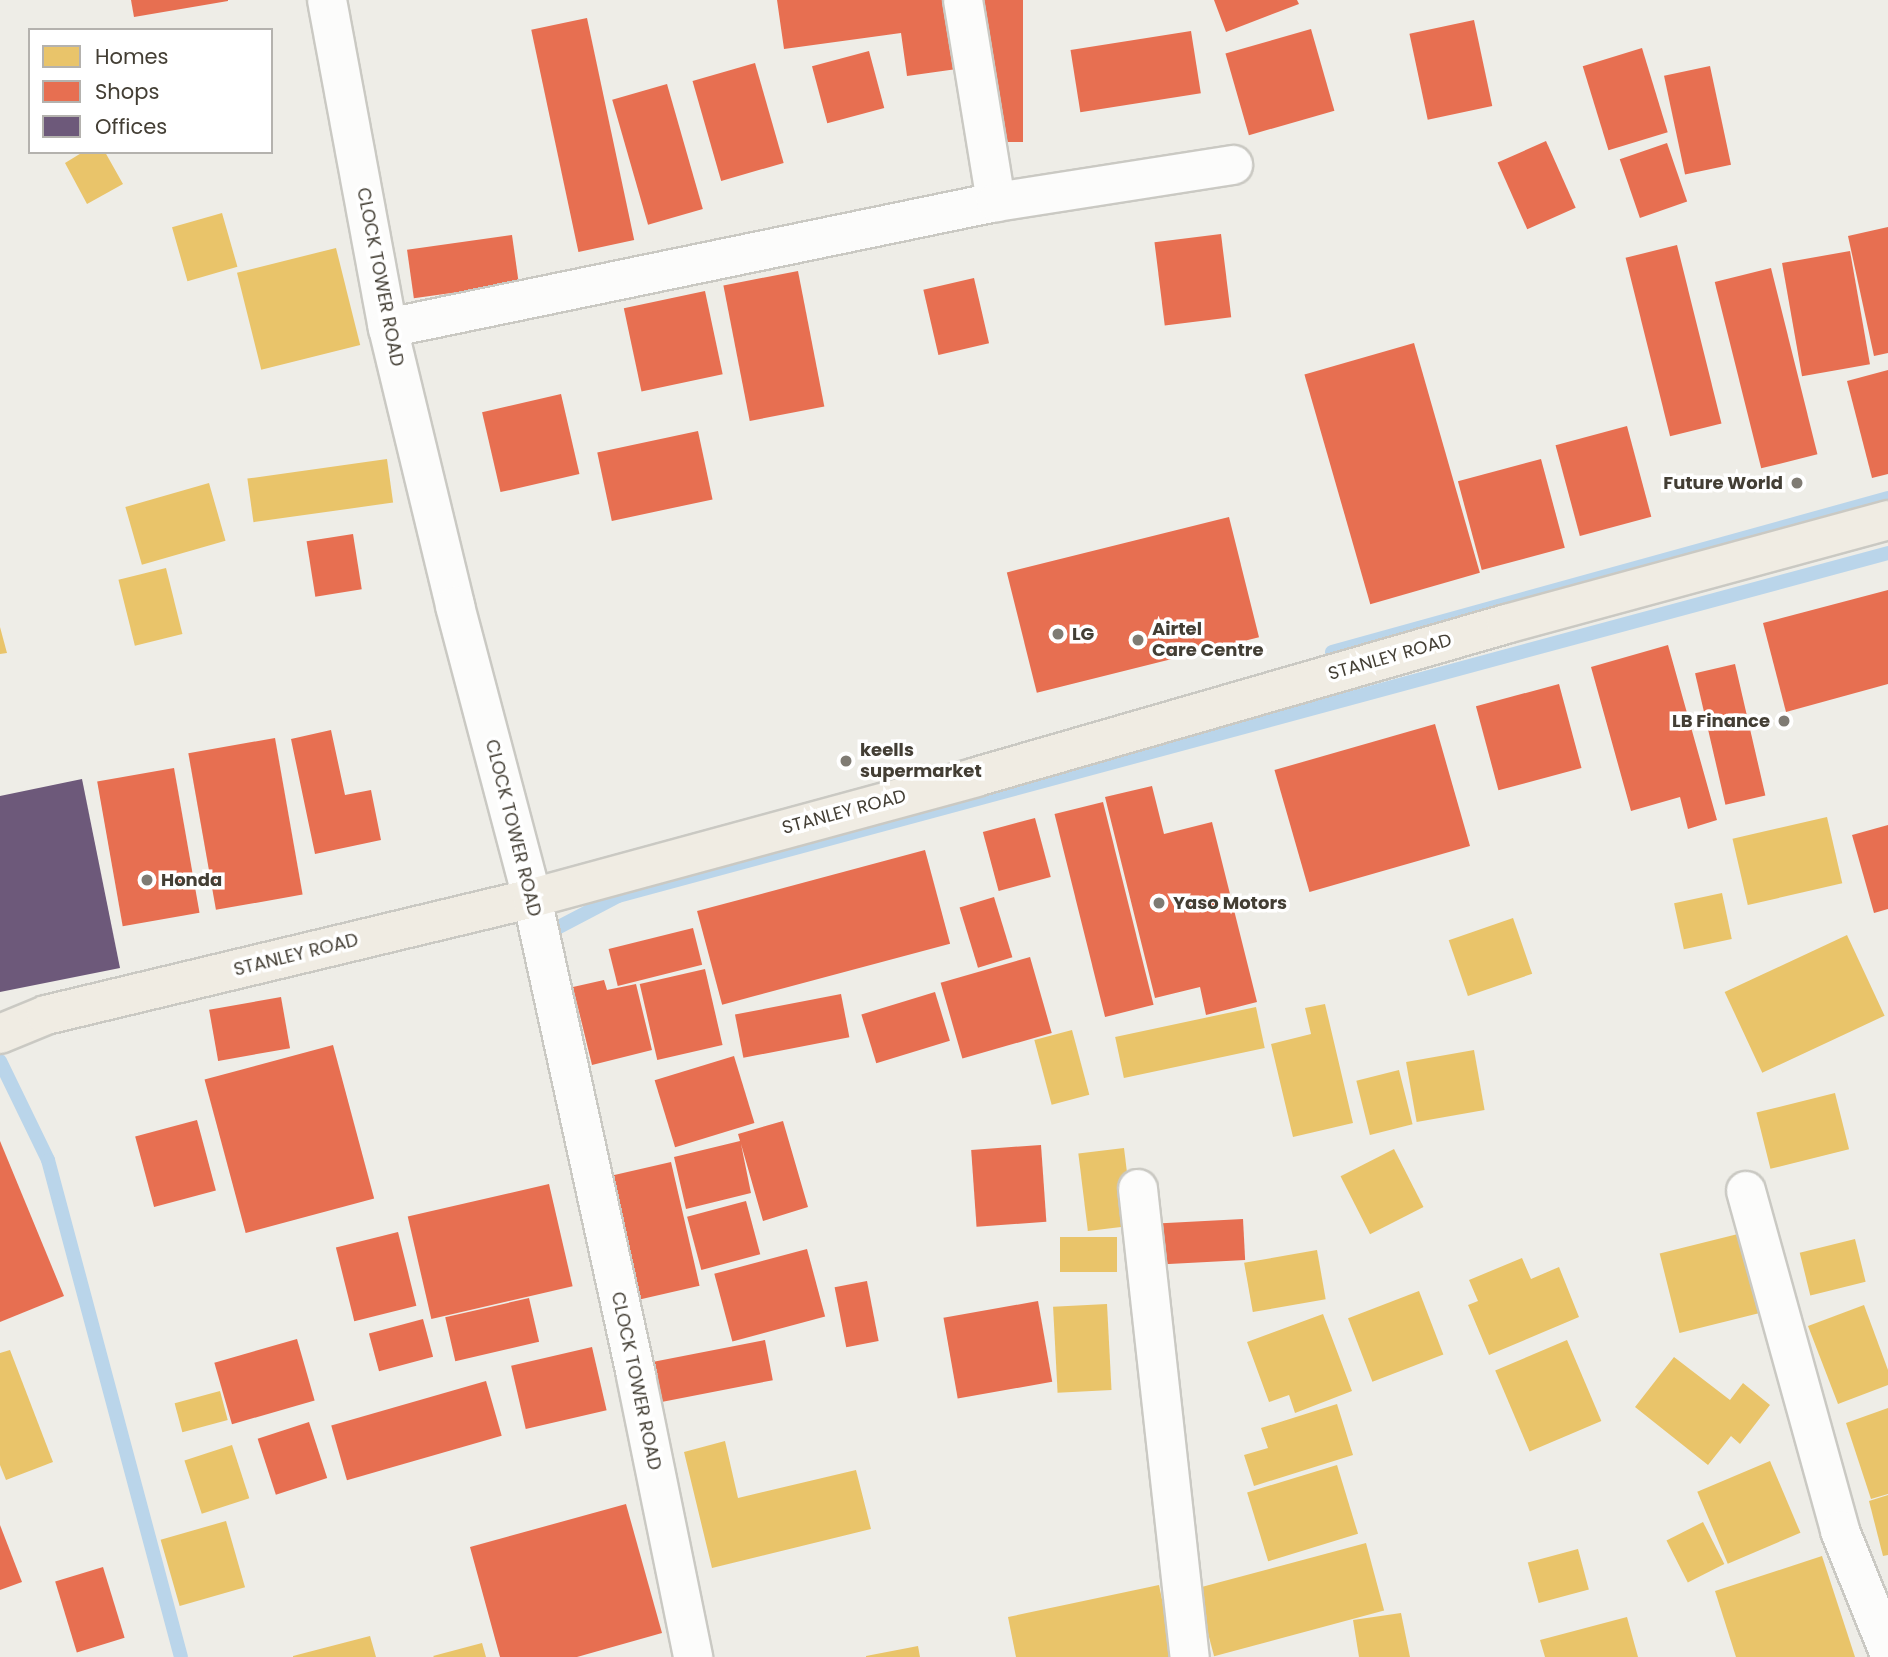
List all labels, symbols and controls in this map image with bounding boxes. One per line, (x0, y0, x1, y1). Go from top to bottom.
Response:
legend (28, 28, 273, 154)
text: Homes (95, 42, 169, 71)
text: Shops (95, 77, 159, 106)
text: Offices (95, 112, 167, 141)
street label: CLOCK TOWER ROAD (352, 186, 408, 368)
place label: Future World (1663, 472, 1783, 494)
marker: Future World (1789, 475, 1805, 491)
place label: Airtel Care Centre (1152, 619, 1264, 662)
place label: LG (1072, 623, 1094, 645)
marker: LG (1050, 626, 1066, 642)
street label: STANLEY ROAD (1326, 629, 1454, 685)
marker: Airtel Care Centre (1130, 632, 1146, 648)
place label: LB Finance (1672, 710, 1770, 732)
marker: LB Finance (1776, 713, 1792, 729)
street label: CLOCK TOWER ROAD (481, 737, 545, 919)
place label: keells supermarket (860, 740, 982, 782)
marker: keells supermarket (838, 753, 854, 769)
street label: STANLEY ROAD (780, 785, 908, 839)
place label: Honda (161, 869, 222, 891)
marker: Honda (139, 872, 155, 888)
place label: Yaso Motors (1173, 892, 1287, 914)
marker: Yaso Motors (1151, 895, 1167, 911)
street label: STANLEY ROAD (232, 929, 360, 981)
street label: CLOCK TOWER ROAD (607, 1290, 665, 1472)

